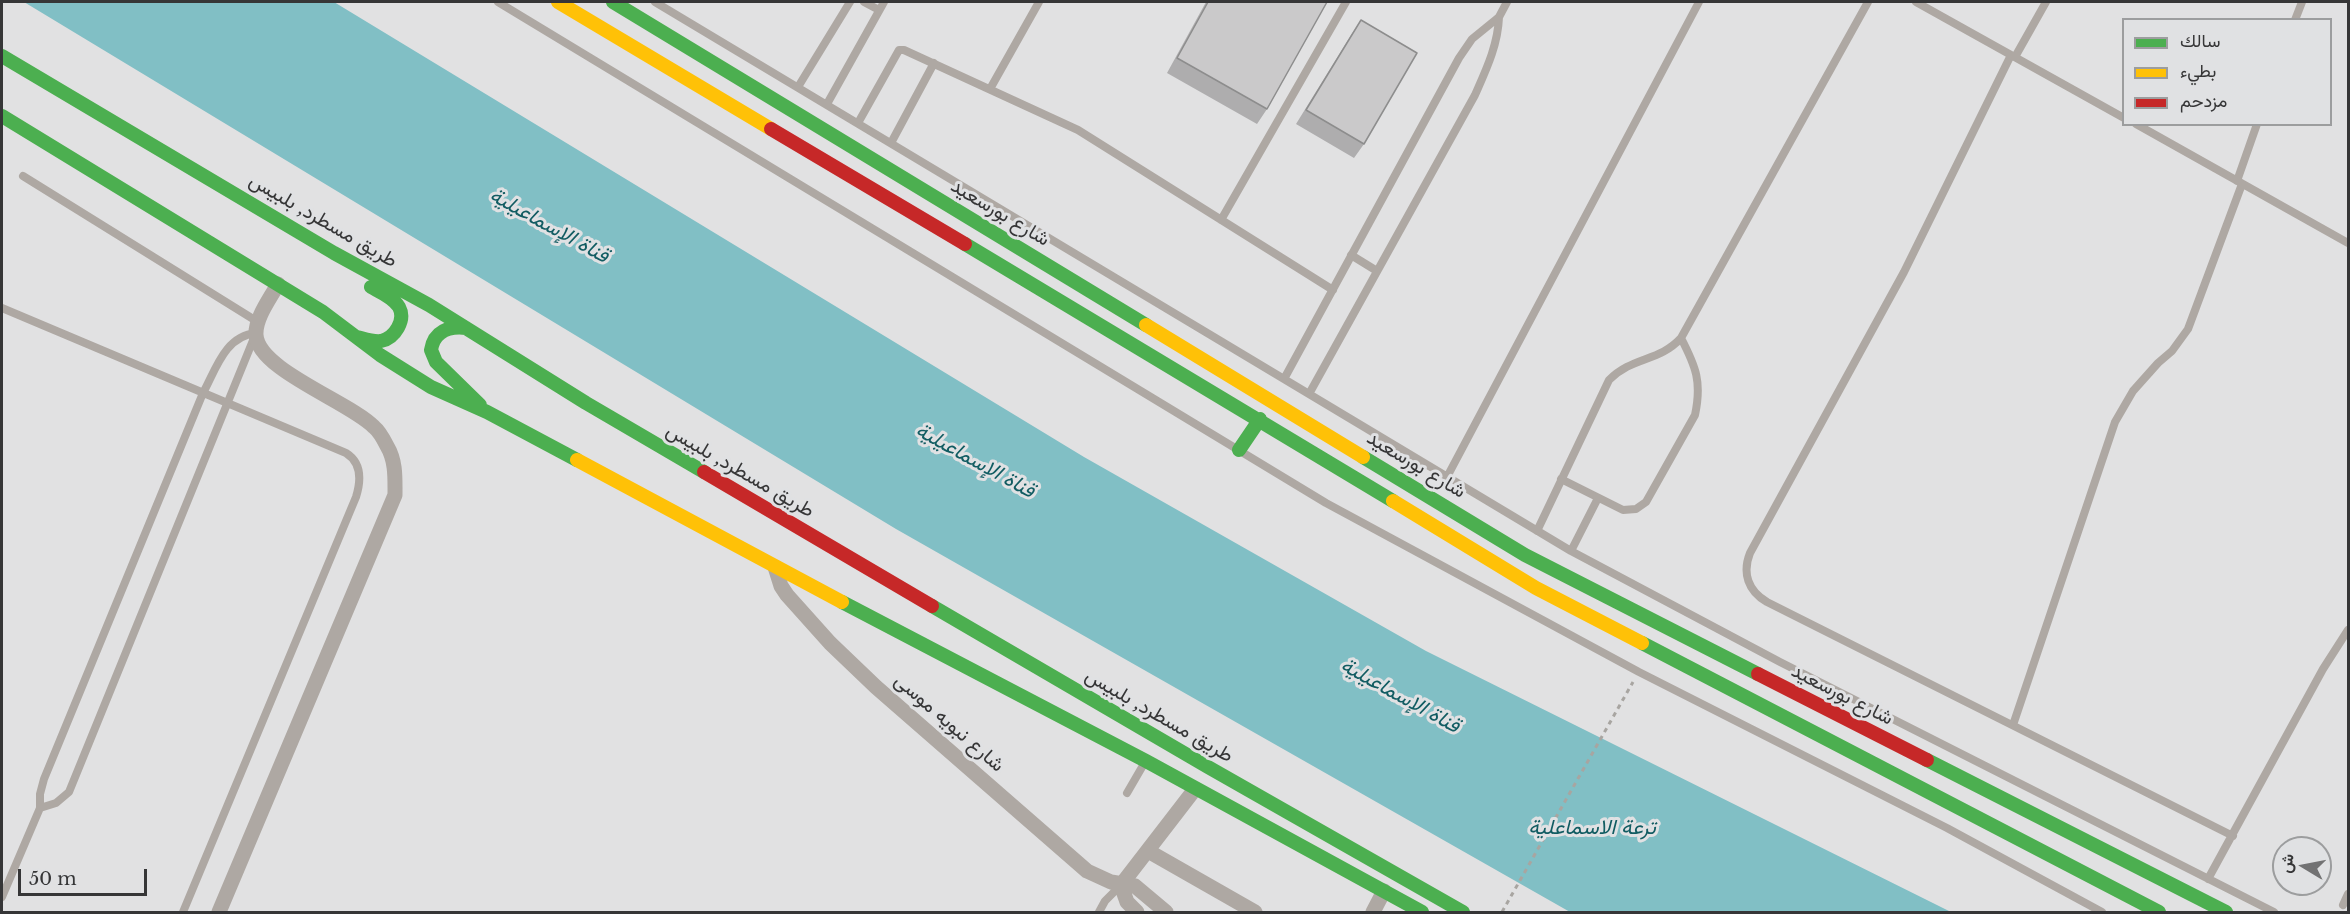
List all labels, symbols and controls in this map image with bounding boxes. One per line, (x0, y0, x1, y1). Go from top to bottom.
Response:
legend (2122, 18, 2332, 126)
text: سالك (2180, 30, 2220, 52)
text: بطيء (2180, 60, 2216, 82)
text: مزدحم (2180, 90, 2227, 112)
street label: طريق مسطرد, بلبيس (245, 169, 401, 273)
street label: شارع بورسعيد (946, 174, 1054, 252)
water label: قناة الإسماعيلية (485, 183, 613, 269)
water label: قناة الإسماعيلية (911, 418, 1039, 504)
street label: طريق مسطرد, بلبيس (662, 419, 818, 523)
street label: شارع بورسعيد (1362, 426, 1470, 504)
water label: قناة الإسماعيلية (1336, 653, 1464, 739)
street label: شارع بورسعيد (1787, 659, 1897, 731)
street label: طريق مسطرد, بلبيس (1081, 664, 1237, 768)
street label: شارع نبويه موسى (889, 669, 1009, 777)
water label: ترعة الاسماعلية (1528, 815, 1656, 841)
north arrow (2272, 836, 2332, 896)
text: ش (2275, 852, 2298, 874)
scale bar (21, 857, 150, 895)
text: 50 m (29, 868, 77, 890)

